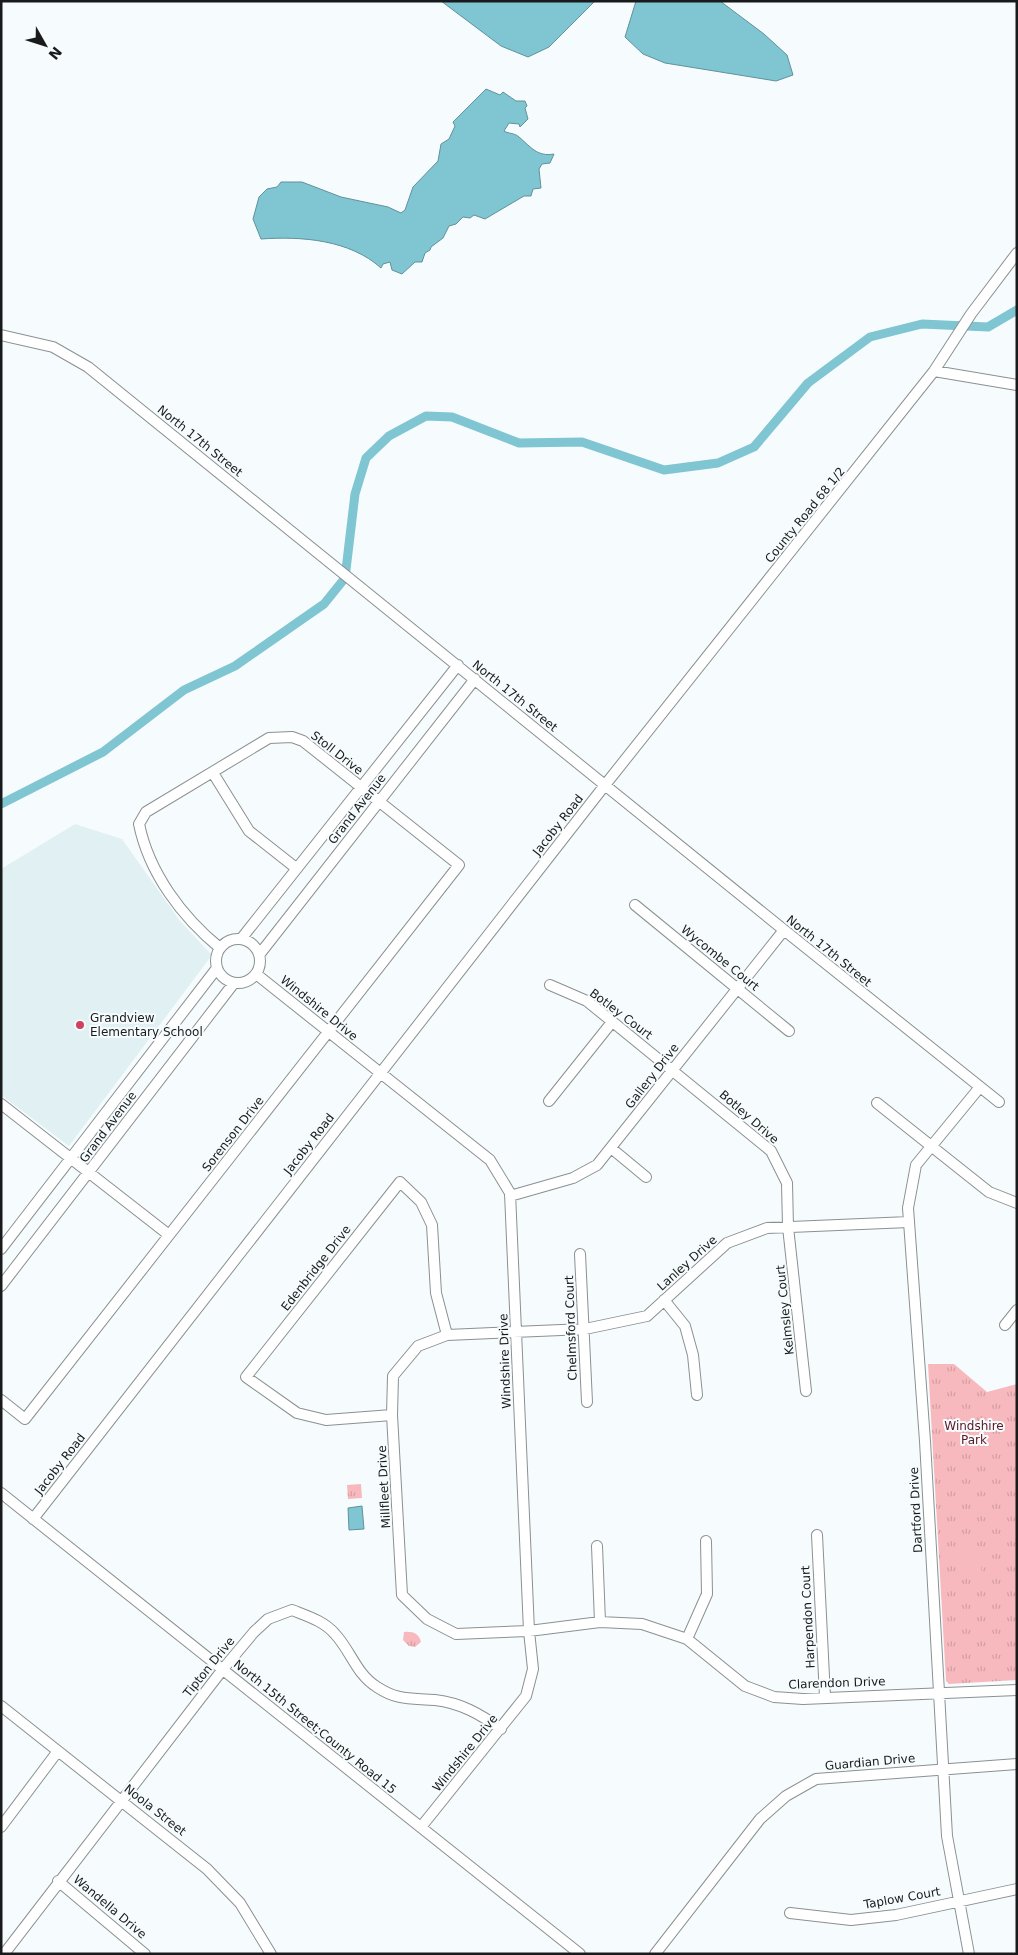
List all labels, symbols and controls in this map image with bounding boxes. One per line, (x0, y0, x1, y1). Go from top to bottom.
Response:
north arrow (20, 20, 70, 70)
text: N (45, 44, 65, 63)
street label: North 17th Street (155, 402, 246, 480)
street label: County Road 68 1/2 (762, 464, 848, 566)
street label: North 17th Street (470, 657, 561, 735)
street label: Stoll Drive (308, 728, 366, 778)
street label: Grand Avenue (325, 771, 389, 847)
street label: Jacoby Road (529, 792, 586, 859)
street label: North 17th Street (784, 912, 875, 990)
street label: Wycombe Court (678, 922, 762, 994)
street label: Windshire Drive (278, 973, 360, 1043)
street label: Botley Court (587, 986, 655, 1042)
place label: Grandview Elementary School (90, 1011, 203, 1039)
marker: Grandview Elementary School (74, 1019, 86, 1031)
street label: Gallery Drive (622, 1041, 682, 1111)
street label: Botley Drive (717, 1087, 781, 1147)
street label: Grand Avenue (77, 1089, 139, 1165)
street label: Sorenson Drive (199, 1094, 267, 1174)
street label: Jacoby Road (280, 1111, 337, 1178)
street label: Edenbridge Drive (278, 1223, 354, 1313)
street label: Lanley Drive (654, 1233, 720, 1293)
street label: Kelmsley Court (773, 1264, 797, 1356)
street label: Chelmsford Court (562, 1275, 580, 1381)
street label: Windshire Drive (496, 1313, 514, 1409)
park label: Windshire Park (944, 1419, 1004, 1447)
street label: Jacoby Road (31, 1431, 88, 1498)
street label: Millfleet Drive (375, 1445, 393, 1529)
street label: Dartford Drive (907, 1467, 925, 1553)
street label: Harpendon Court (798, 1565, 818, 1669)
street label: Tipton Drive (180, 1634, 238, 1701)
street label: North 15th Street;County Road 15 (231, 1657, 399, 1797)
street label: Clarendon Drive (788, 1674, 886, 1692)
street label: Windshire Drive (430, 1712, 500, 1794)
street label: Guardian Drive (824, 1751, 916, 1773)
street label: Noola Street (121, 1782, 189, 1839)
street label: Wandella Drive (71, 1872, 149, 1942)
street label: Taplow Court (862, 1884, 942, 1912)

